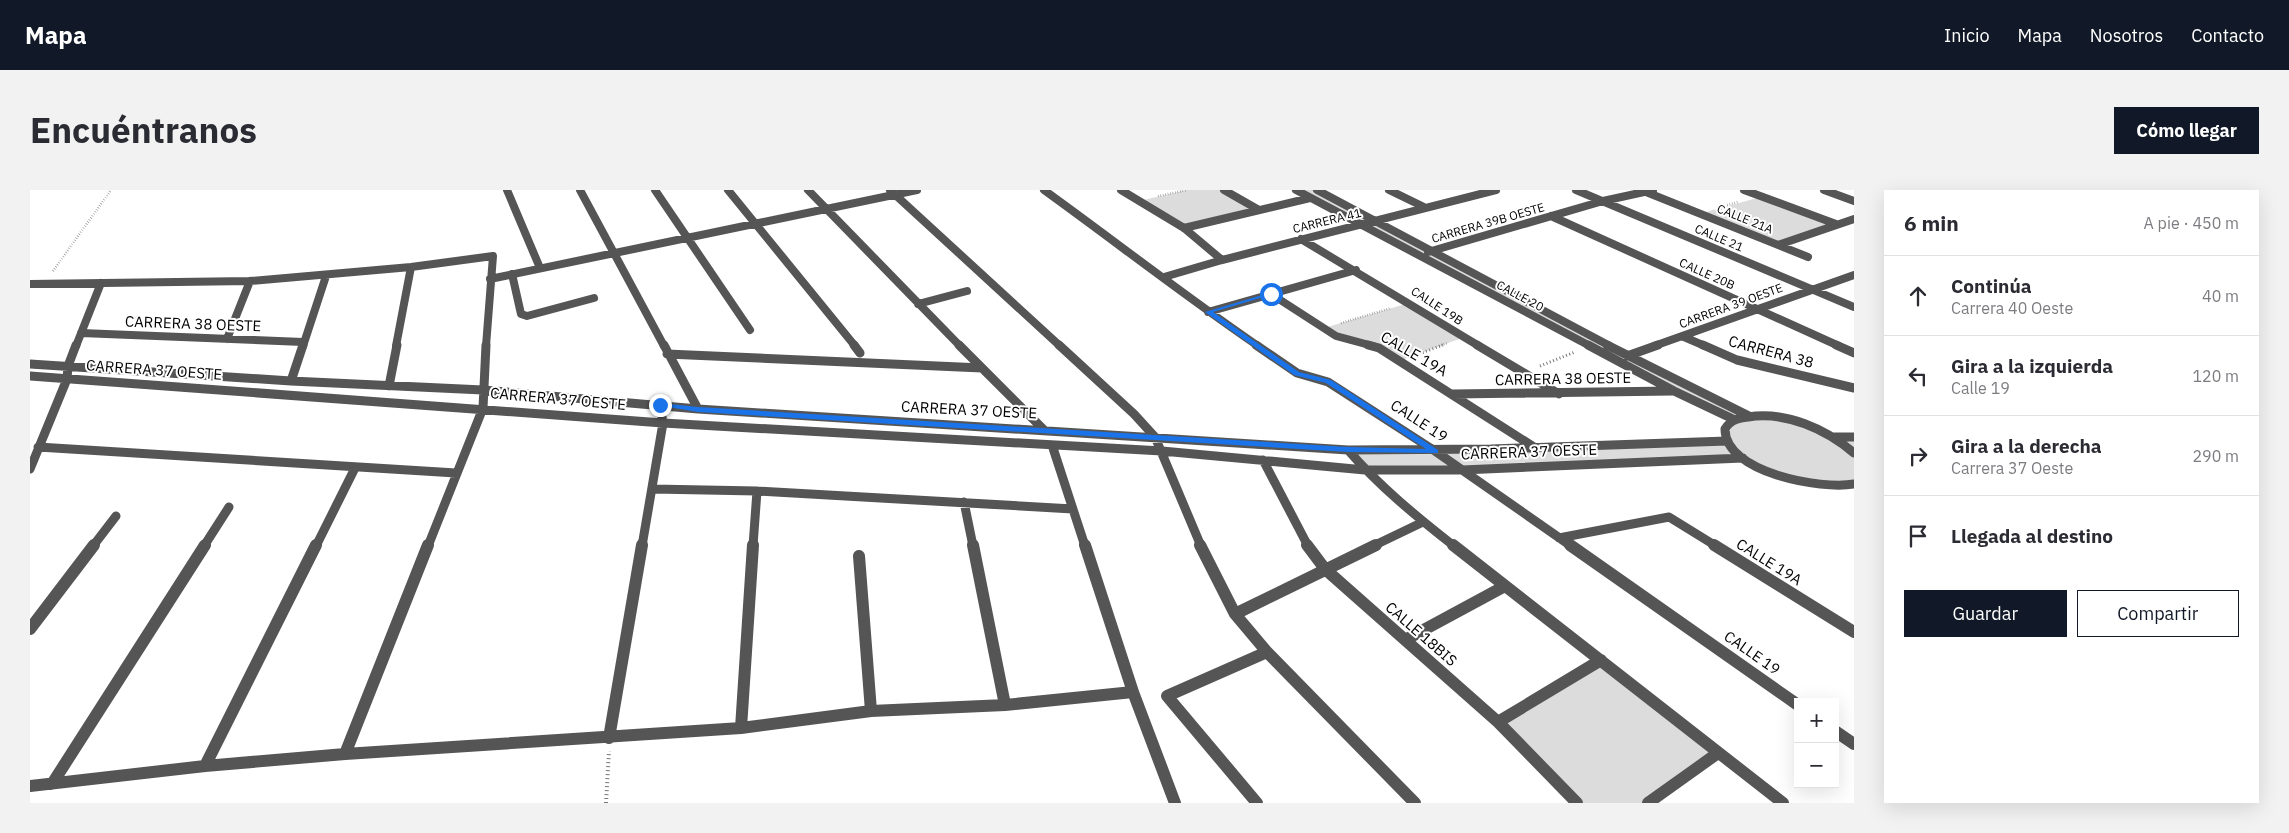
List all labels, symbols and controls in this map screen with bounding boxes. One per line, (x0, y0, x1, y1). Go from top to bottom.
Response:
text: Mapa (25, 19, 87, 51)
text: Inicio (1944, 24, 1990, 47)
text: Mapa (2018, 24, 2062, 47)
text: Nosotros (2090, 24, 2163, 47)
text: Contacto (2191, 24, 2264, 47)
text: Encuéntranos (30, 107, 257, 153)
button: Cómo llegar (2114, 107, 2259, 154)
street label: CARRERA 39B OESTE (1430, 199, 1546, 246)
street label: CALLE 21A (1715, 201, 1775, 237)
street label: CARRERA 41 (1291, 205, 1363, 236)
text: 6 min (1904, 209, 1959, 237)
text: A pie · 450 m (2144, 213, 2239, 233)
street label: CALLE 21 (1693, 221, 1745, 255)
street label: CALLE 20B (1677, 255, 1737, 293)
text: Continúa (1951, 274, 2032, 298)
street label: CALLE 20 (1494, 277, 1546, 314)
street label: CARRERA 39 OESTE (1677, 280, 1785, 331)
icon: ahead (1904, 282, 1932, 310)
route start (1260, 283, 1283, 306)
street label: CALLE 19B (1408, 283, 1466, 328)
text: 40 m (2202, 286, 2239, 306)
text: Carrera 40 Oeste (1951, 298, 2073, 318)
street label: CARRERA 38 OESTE (125, 312, 262, 335)
street label: CALLE 19A (1378, 327, 1451, 380)
street label: CARRERA 38 (1726, 331, 1816, 372)
text: Gira a la izquierda (1951, 354, 2113, 378)
street label: CARRERA 37 OESTE (85, 355, 223, 384)
icon: left (1904, 362, 1932, 390)
text: 120 m (2192, 366, 2239, 386)
street label: CARRERA 38 OESTE (1495, 368, 1631, 389)
text: Calle 19 (1951, 378, 2010, 398)
street label: CARRERA 37 OESTE (489, 383, 627, 414)
route end (649, 394, 672, 417)
street label: CALLE 19 (1387, 395, 1451, 446)
street label: CARRERA 37 OESTE (900, 396, 1038, 423)
text: Gira a la derecha (1951, 434, 2102, 458)
street label: CARRERA 37 OESTE (1460, 440, 1597, 463)
icon: right (1904, 442, 1932, 470)
text: 290 m (2192, 446, 2239, 466)
text: Carrera 37 Oeste (1951, 458, 2073, 478)
icon: arrive (1904, 522, 1932, 550)
text: Llegada al destino (1951, 524, 2113, 548)
street label: CALLE 19A (1733, 534, 1806, 589)
button: Guardar (1904, 590, 2067, 637)
button: Compartir (2077, 590, 2239, 637)
street label: CALLE 18BIS (1382, 597, 1461, 670)
street label: CALLE 19 (1721, 626, 1784, 679)
map controls (1794, 698, 1839, 788)
button: + (1794, 698, 1839, 743)
button: − (1794, 743, 1839, 788)

